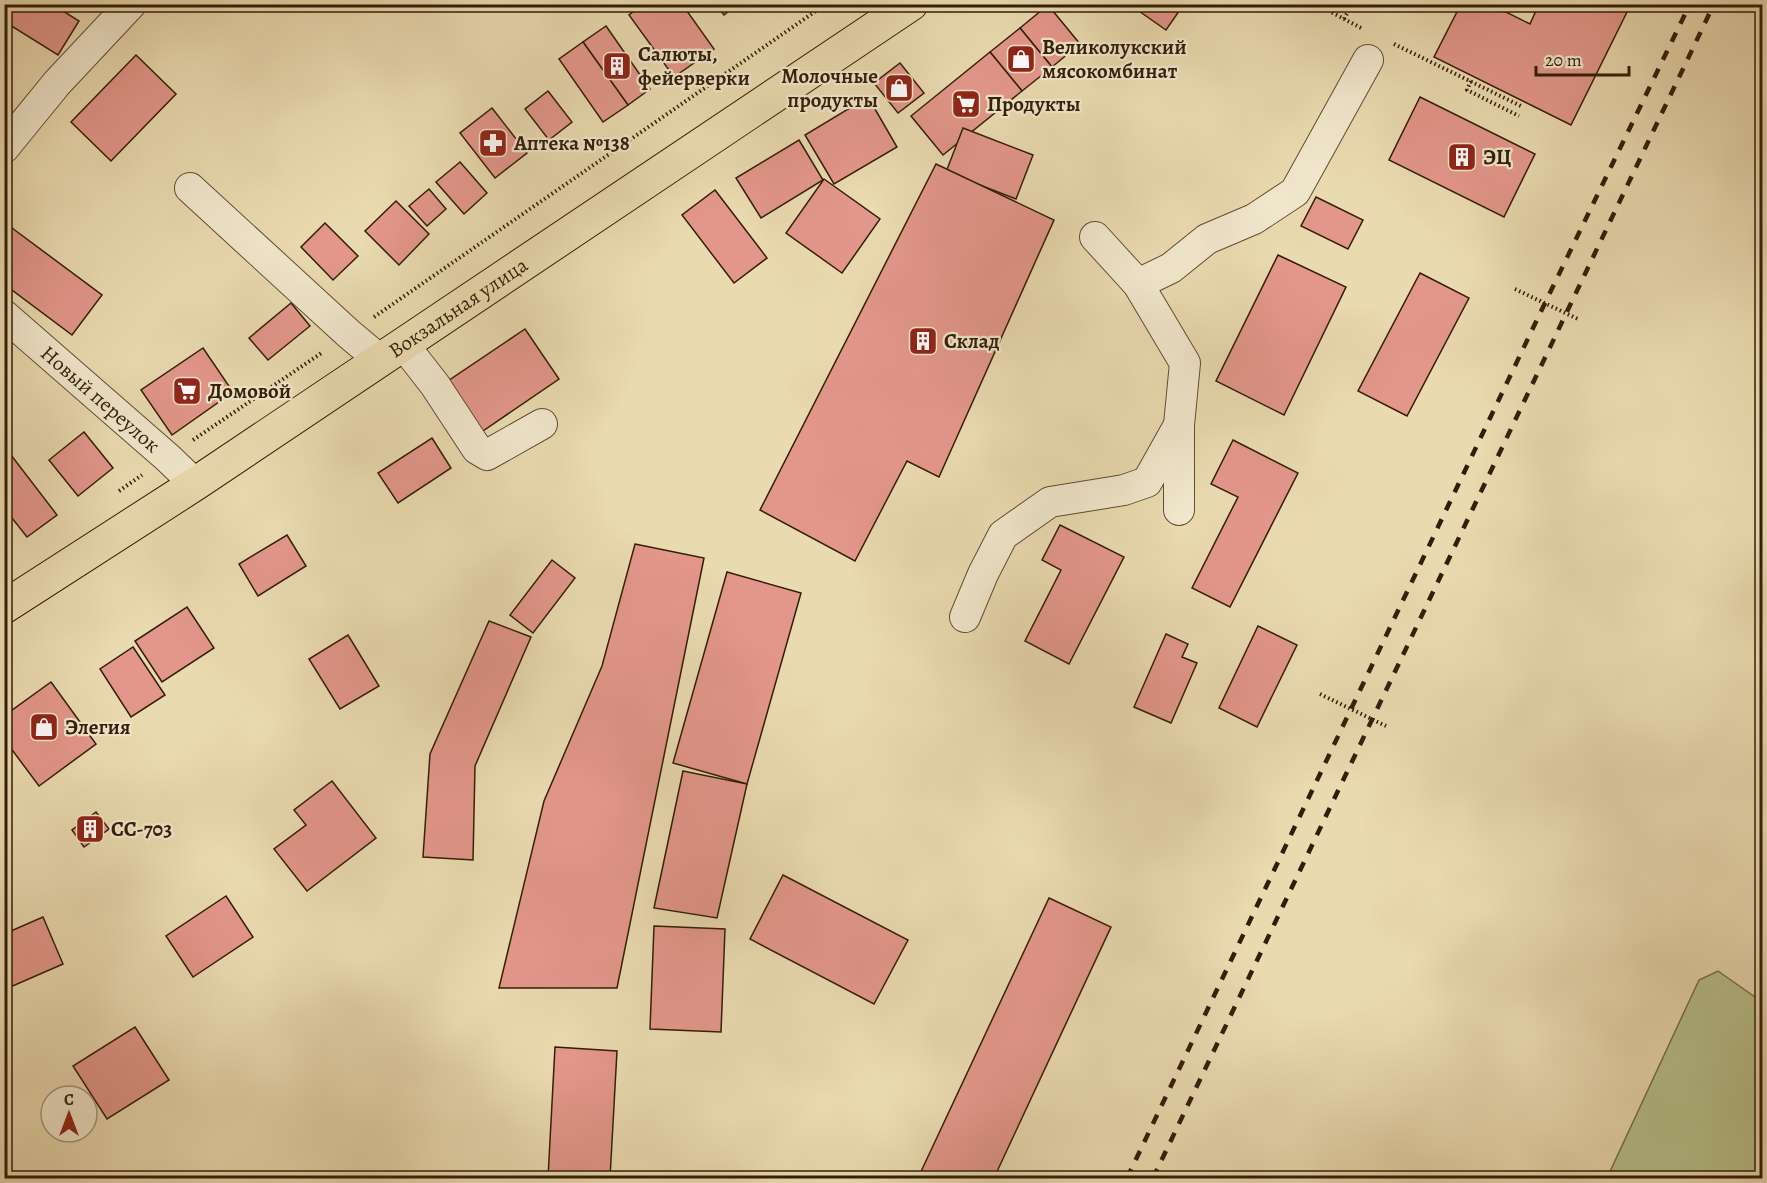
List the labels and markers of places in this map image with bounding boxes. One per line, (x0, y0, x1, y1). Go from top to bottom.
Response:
place label: Великолукский мясокомбинат (1042, 33, 1187, 85)
place label: Салюты, фейерверки (638, 40, 750, 92)
shop icon: Великолукский мясокомбинат (1005, 43, 1037, 75)
building icon: Салюты, фейерверки (601, 50, 633, 82)
place label: Молочные продукты (781, 62, 878, 114)
shop icon: Молочные продукты (883, 72, 915, 104)
supermarket icon: Продукты (950, 88, 982, 120)
place label: Продукты (987, 90, 1081, 118)
pharmacy icon: Аптека №138 (477, 127, 509, 159)
place label: Аптека №138 (513, 129, 630, 157)
building icon: ЭЦ (1446, 141, 1478, 173)
place label: ЭЦ (1483, 143, 1511, 171)
building icon: Склад (907, 325, 939, 357)
place label: Склад (944, 327, 1000, 355)
supermarket icon: Домовой (171, 375, 203, 407)
place label: Домовой (208, 377, 291, 405)
shop icon: Элегия (28, 711, 60, 743)
place label: Элегия (65, 713, 131, 741)
building icon: СС-703 (74, 813, 106, 845)
place label: СС-703 (111, 815, 172, 843)

